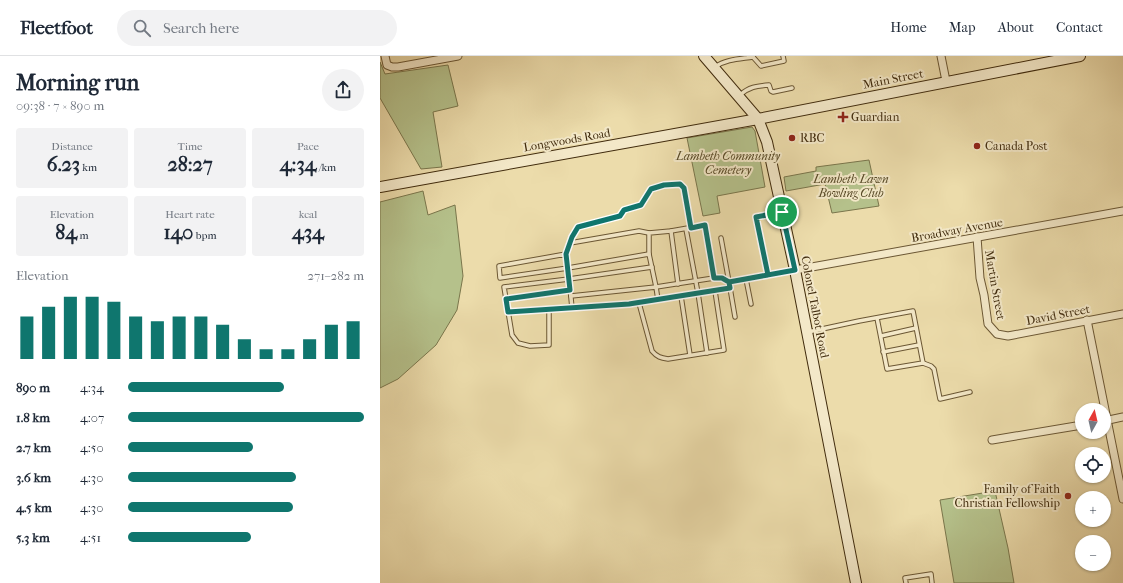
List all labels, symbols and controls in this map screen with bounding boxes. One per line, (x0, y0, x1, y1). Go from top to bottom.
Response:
search box (117, 10, 397, 46)
text: Fleetfoot (20, 17, 93, 39)
icon: search (131, 17, 153, 39)
text: Search here (163, 19, 239, 37)
text: Home (890, 19, 927, 36)
text: Map (949, 19, 976, 36)
text: About (998, 19, 1034, 36)
text: Contact (1056, 19, 1103, 36)
street label: Main Street (862, 66, 925, 92)
button: share (322, 69, 364, 111)
text: Morning run (16, 70, 139, 96)
text: 09:38 · 7 × 890 m (16, 98, 104, 113)
place label: Guardian (851, 110, 899, 124)
marker: Guardian (838, 112, 848, 122)
street label: Longwoods Road (522, 125, 612, 155)
place label: RBC (800, 131, 825, 145)
marker: RBC (787, 133, 797, 143)
place label: Canada Post (985, 139, 1048, 153)
text: Distance (51, 140, 93, 153)
text: Time (178, 140, 203, 153)
text: Pace (297, 140, 319, 153)
marker: Canada Post (972, 141, 982, 151)
park label: Lambeth Community Cemetery (675, 149, 781, 177)
text: 6.23 (47, 153, 80, 176)
text: 28:27 (167, 153, 213, 176)
text: 4:34 (280, 153, 316, 176)
text: km (80, 161, 97, 174)
text: /km (316, 161, 336, 174)
park label: Lambeth Lawn Bowling Club (812, 172, 889, 200)
pin (765, 195, 799, 229)
icon: arrive (771, 201, 793, 223)
text: Elevation (50, 208, 94, 221)
text: Heart rate (165, 208, 215, 221)
text: kcal (299, 208, 317, 221)
street label: Broadway Avenue (910, 215, 1004, 245)
text: 84 (55, 221, 77, 244)
text: 140 (163, 221, 193, 244)
text: 434 (292, 221, 324, 244)
text: m (77, 229, 89, 242)
text: bpm (193, 229, 217, 242)
street label: Martin Street (982, 249, 1008, 322)
street label: Colonel Talbot Road (798, 255, 832, 360)
text: Elevation (16, 268, 69, 283)
text: 271–282 m (307, 268, 364, 283)
street label: David Street (1025, 302, 1092, 328)
text: 890 m (16, 380, 50, 395)
text: 4:34 (80, 380, 104, 395)
north arrow (1075, 403, 1111, 439)
map controls (1075, 403, 1111, 571)
text: 1.8 km (16, 410, 50, 425)
text: 4:07 (80, 410, 104, 425)
text: 2.7 km (16, 440, 51, 455)
text: 4:50 (80, 440, 104, 455)
button: locate (1075, 447, 1111, 483)
text: 3.6 km (16, 470, 51, 485)
text: 4:30 (80, 470, 103, 485)
place label: Family of Faith Christian Fellowship (954, 482, 1060, 510)
marker: Family of Faith Christian Fellowship (1063, 491, 1073, 501)
button: + (1075, 491, 1111, 527)
text: 4.5 km (16, 500, 52, 515)
text: 4:30 (80, 500, 103, 515)
text: 5.3 km (16, 530, 50, 545)
text: 4:51 (80, 530, 101, 545)
button: − (1075, 535, 1111, 571)

